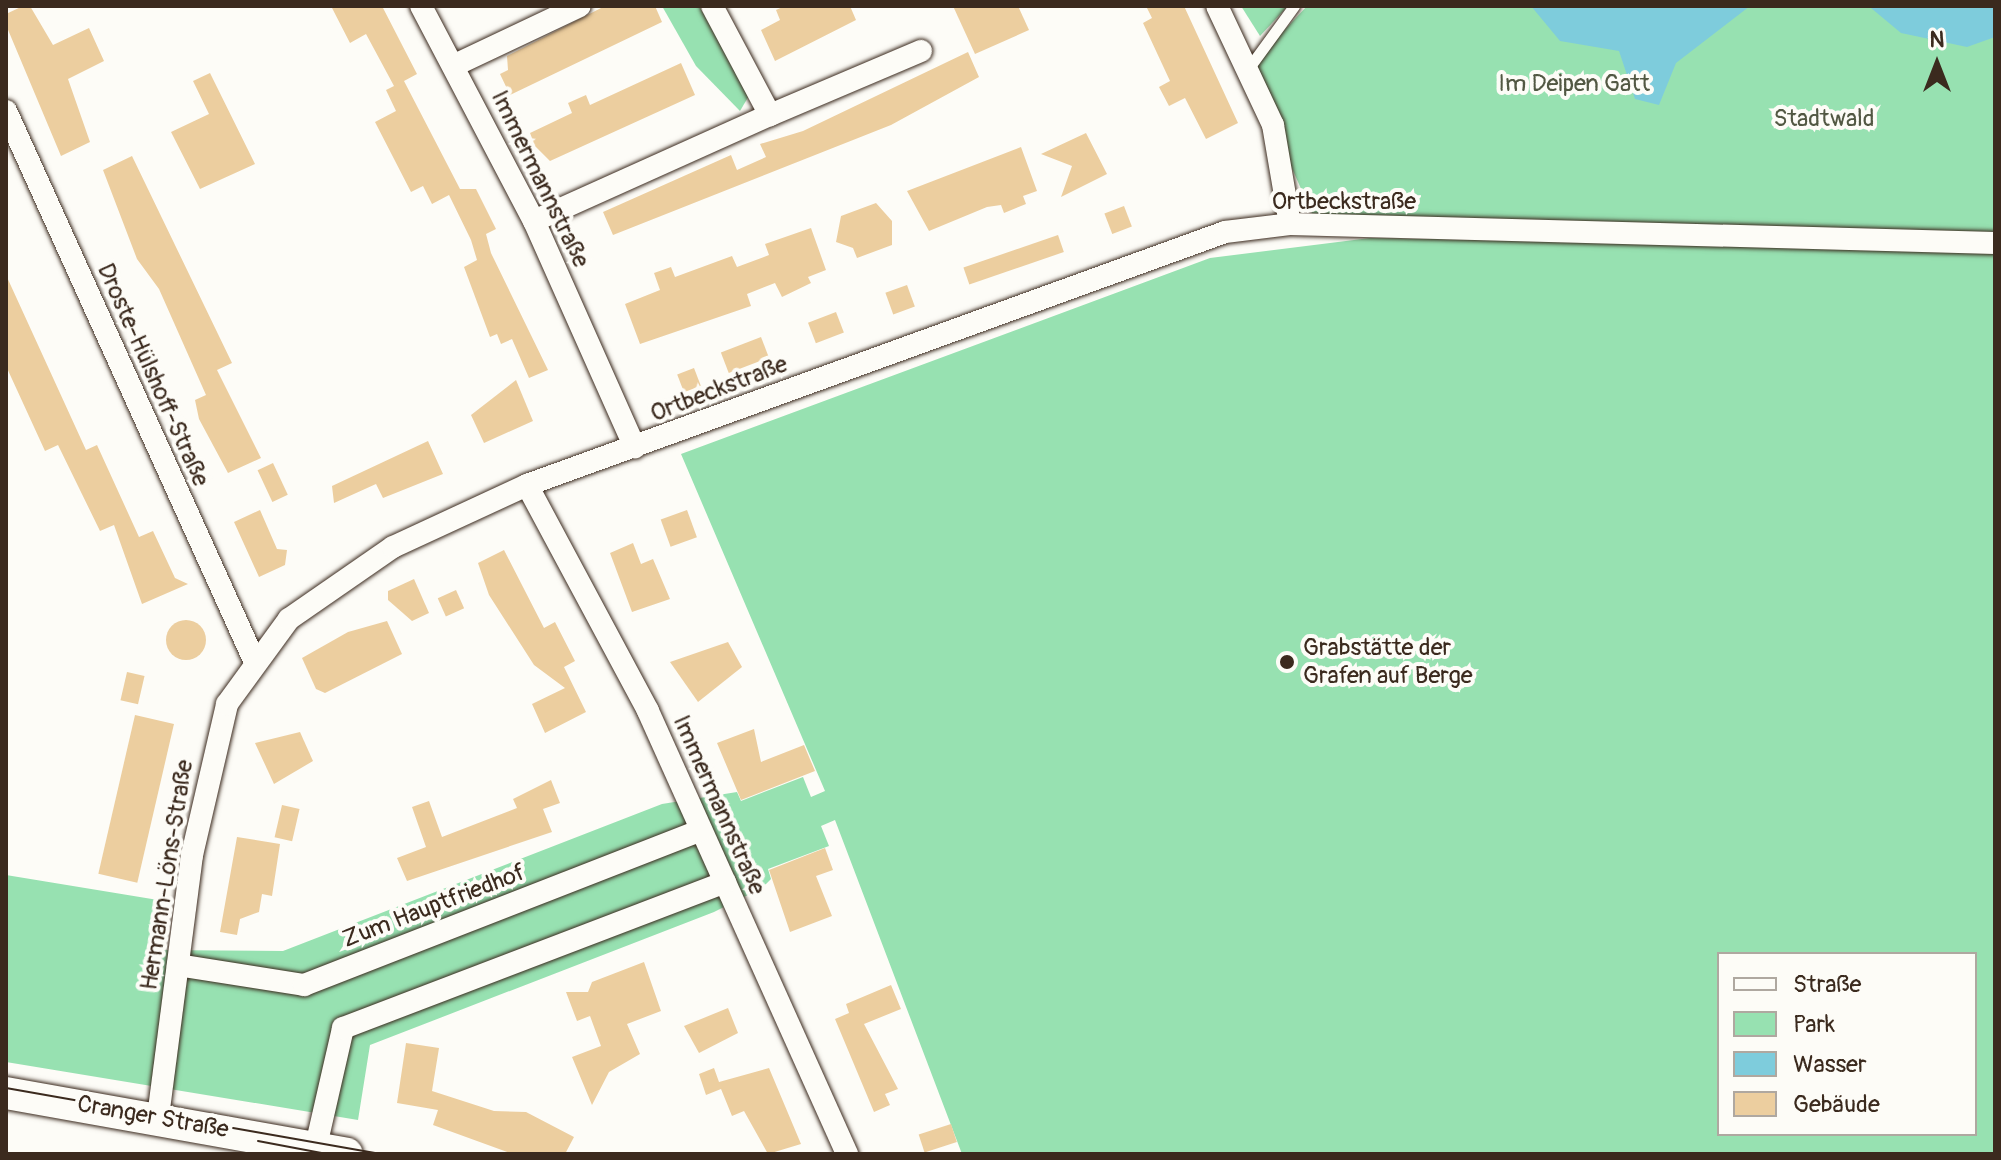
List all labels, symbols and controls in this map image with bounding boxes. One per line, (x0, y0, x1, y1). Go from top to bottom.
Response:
north arrow (1897, 24, 1977, 104)
text: N (1930, 26, 1944, 54)
park label: Im Deipen Gatt (1498, 70, 1650, 98)
street label: Immermannstraße (485, 86, 595, 272)
park label: Stadtwald (1773, 105, 1875, 133)
street label: Ortbeckstraße (1272, 188, 1416, 216)
street label: Droste-Hülshoff-Straße (91, 259, 215, 491)
street label: Ortbeckstraße (646, 350, 792, 428)
place label: Grabstätte der Grafen auf Berge (1303, 634, 1473, 690)
marker: Grabstätte der Grafen auf Berge (1278, 653, 1296, 671)
street label: Immermannstraße (667, 711, 771, 899)
street label: Hermann-Löns-Straße (135, 758, 199, 992)
street label: Zum Hauptfriedhof (339, 858, 529, 954)
legend (1717, 952, 1977, 1136)
text: Straße (1793, 970, 1861, 999)
text: Park (1793, 1010, 1835, 1039)
text: Wasser (1793, 1050, 1867, 1079)
street label: Cranger Straße (75, 1090, 231, 1144)
text: Gebäude (1793, 1090, 1880, 1119)

